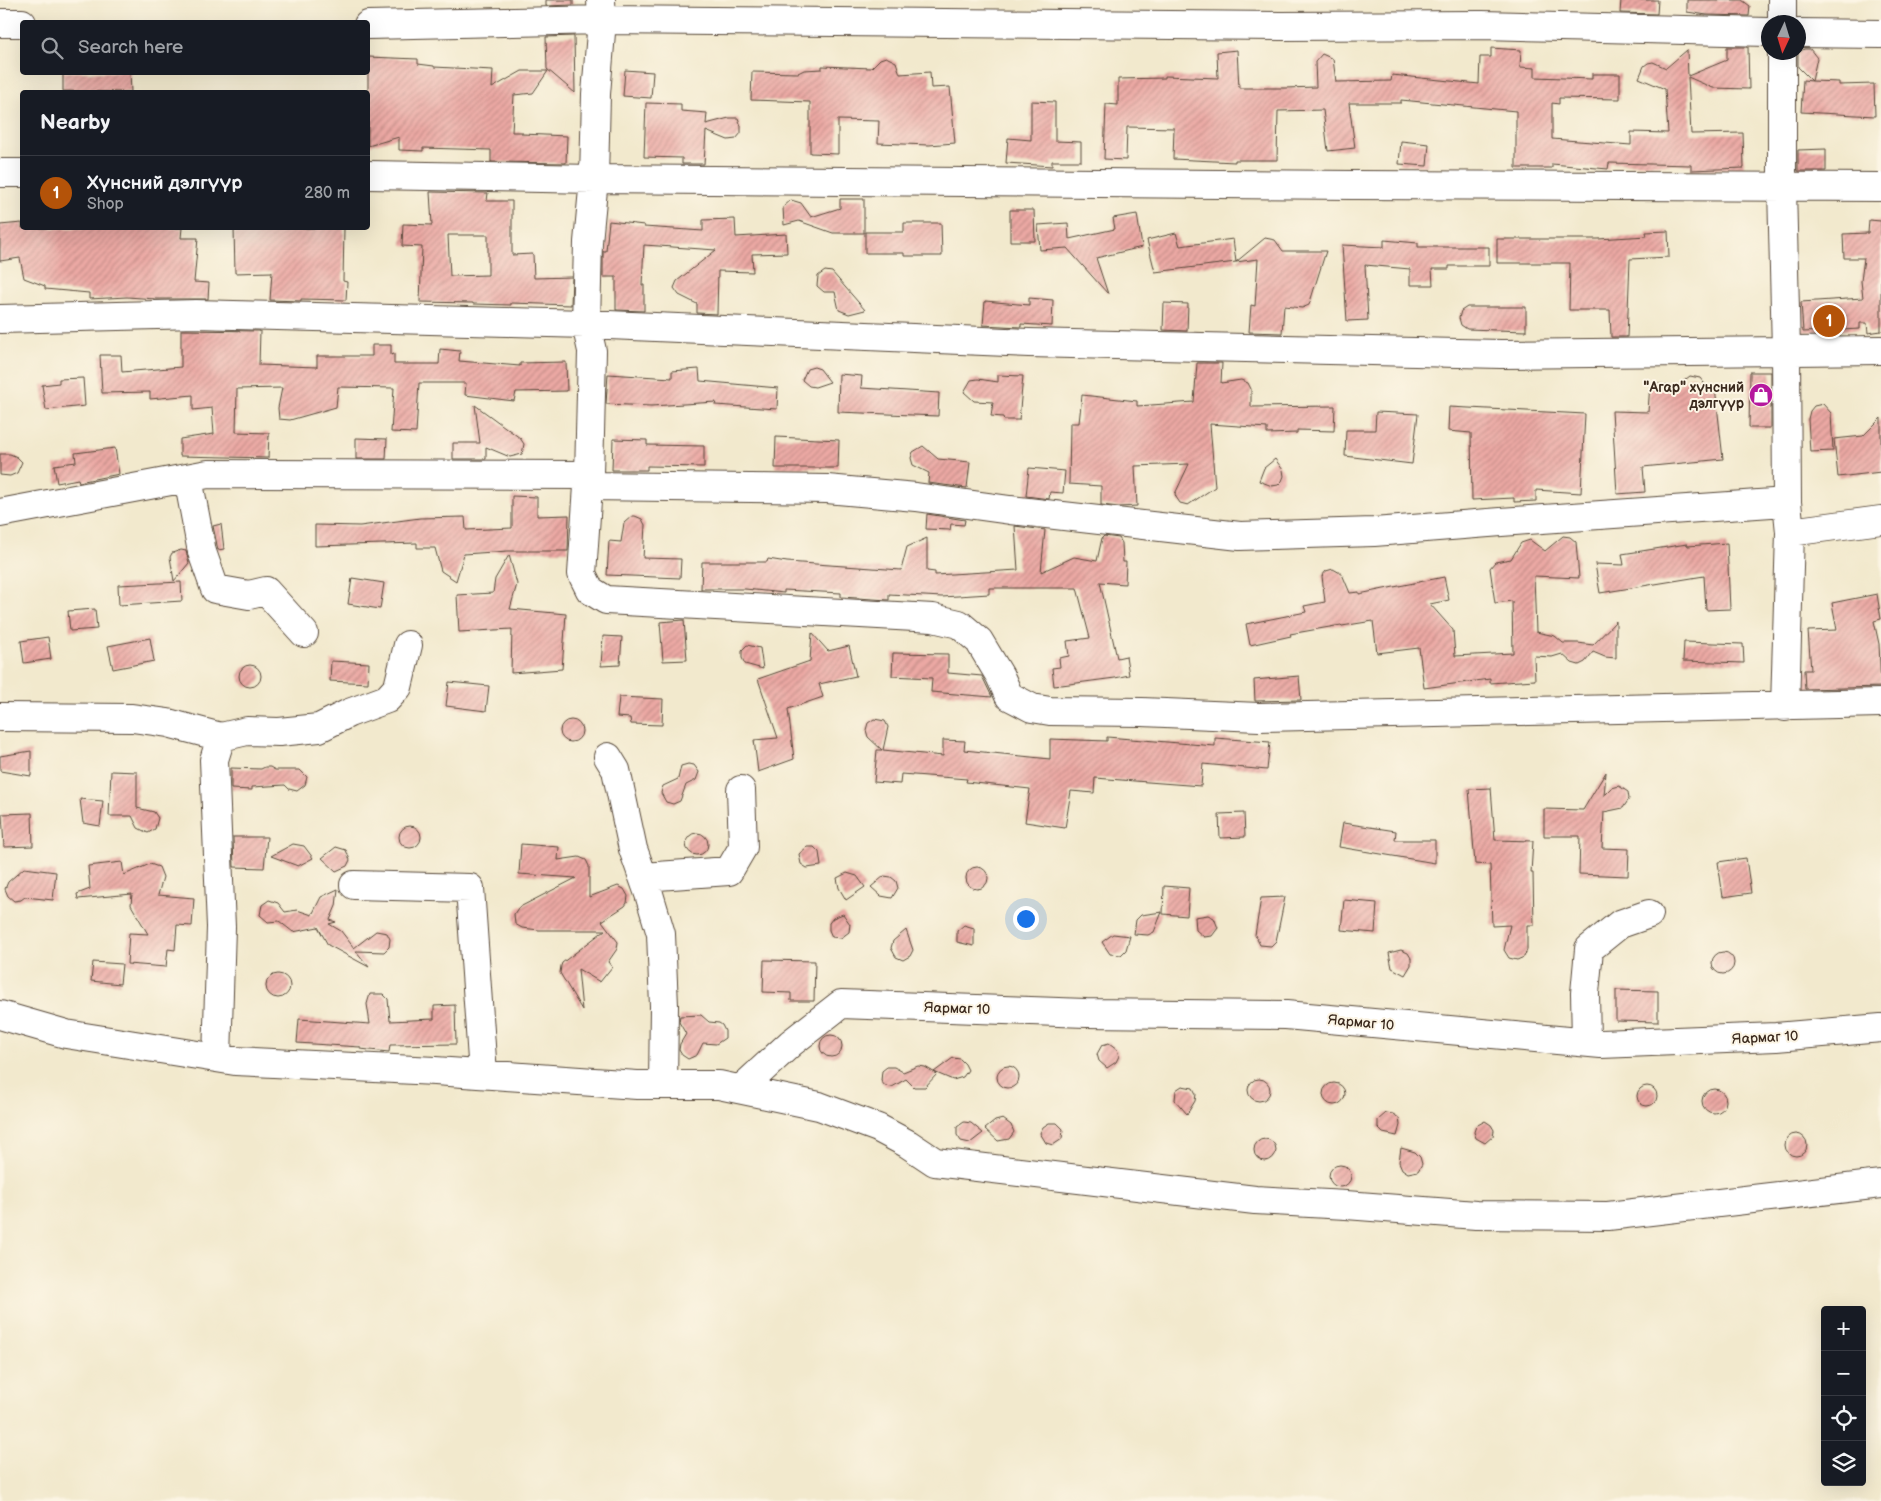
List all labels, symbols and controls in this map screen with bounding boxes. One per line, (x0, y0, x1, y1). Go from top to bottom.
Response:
north arrow (1761, 15, 1806, 60)
search box (20, 20, 370, 75)
icon: search (38, 34, 66, 62)
text: Search here (78, 36, 183, 59)
text: Nearby (40, 110, 110, 135)
text: Хүнсний дэлгүүр (87, 172, 243, 195)
text: 1 (53, 184, 59, 203)
text: 280 m (304, 184, 350, 203)
text: Shop (87, 195, 124, 214)
pin: 1 (1813, 302, 1845, 340)
place label: "Агар" хүнсний дэлгүүр (1643, 379, 1745, 412)
shop icon: "Агар" хүнсний дэлгүүр (1748, 382, 1774, 408)
your location (1013, 906, 1039, 932)
street label: Яармаг 10 (924, 999, 990, 1018)
street label: Яармаг 10 (1327, 1011, 1395, 1034)
street label: Яармаг 10 (1731, 1027, 1799, 1048)
map controls (1821, 1306, 1866, 1486)
button: + (1821, 1306, 1866, 1351)
button: − (1821, 1351, 1866, 1396)
button: locate (1821, 1396, 1866, 1441)
button: layers (1821, 1441, 1866, 1486)

